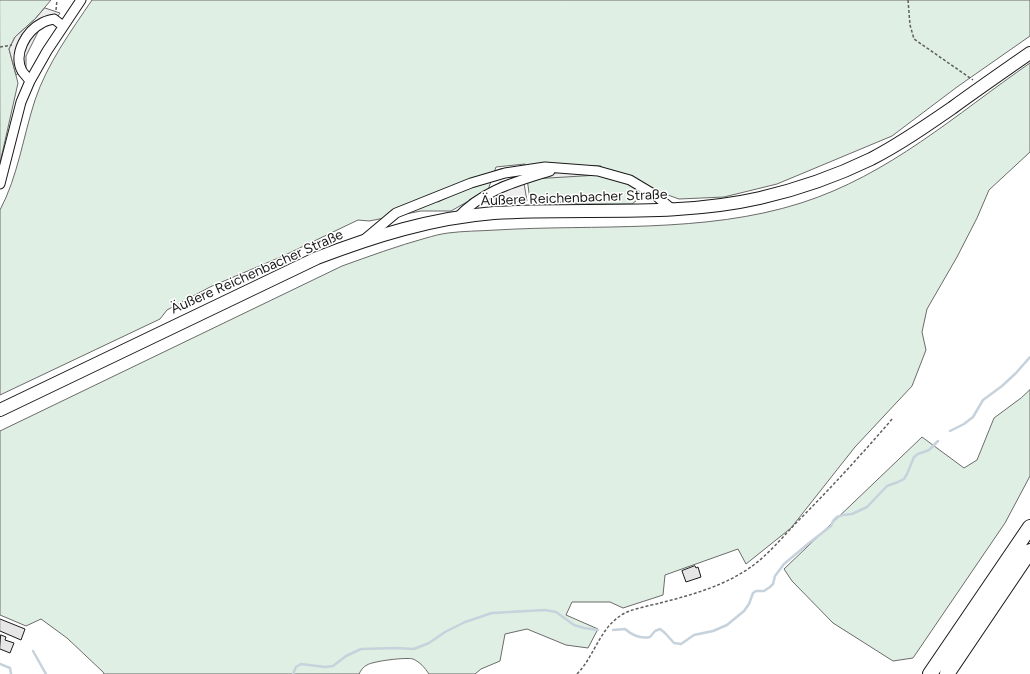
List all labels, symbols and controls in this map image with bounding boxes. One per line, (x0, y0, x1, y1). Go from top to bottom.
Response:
street label: Äußere Reichenbacher Straße (480, 186, 668, 210)
street label: Äußere Reichenbacher Straße (168, 226, 346, 318)

